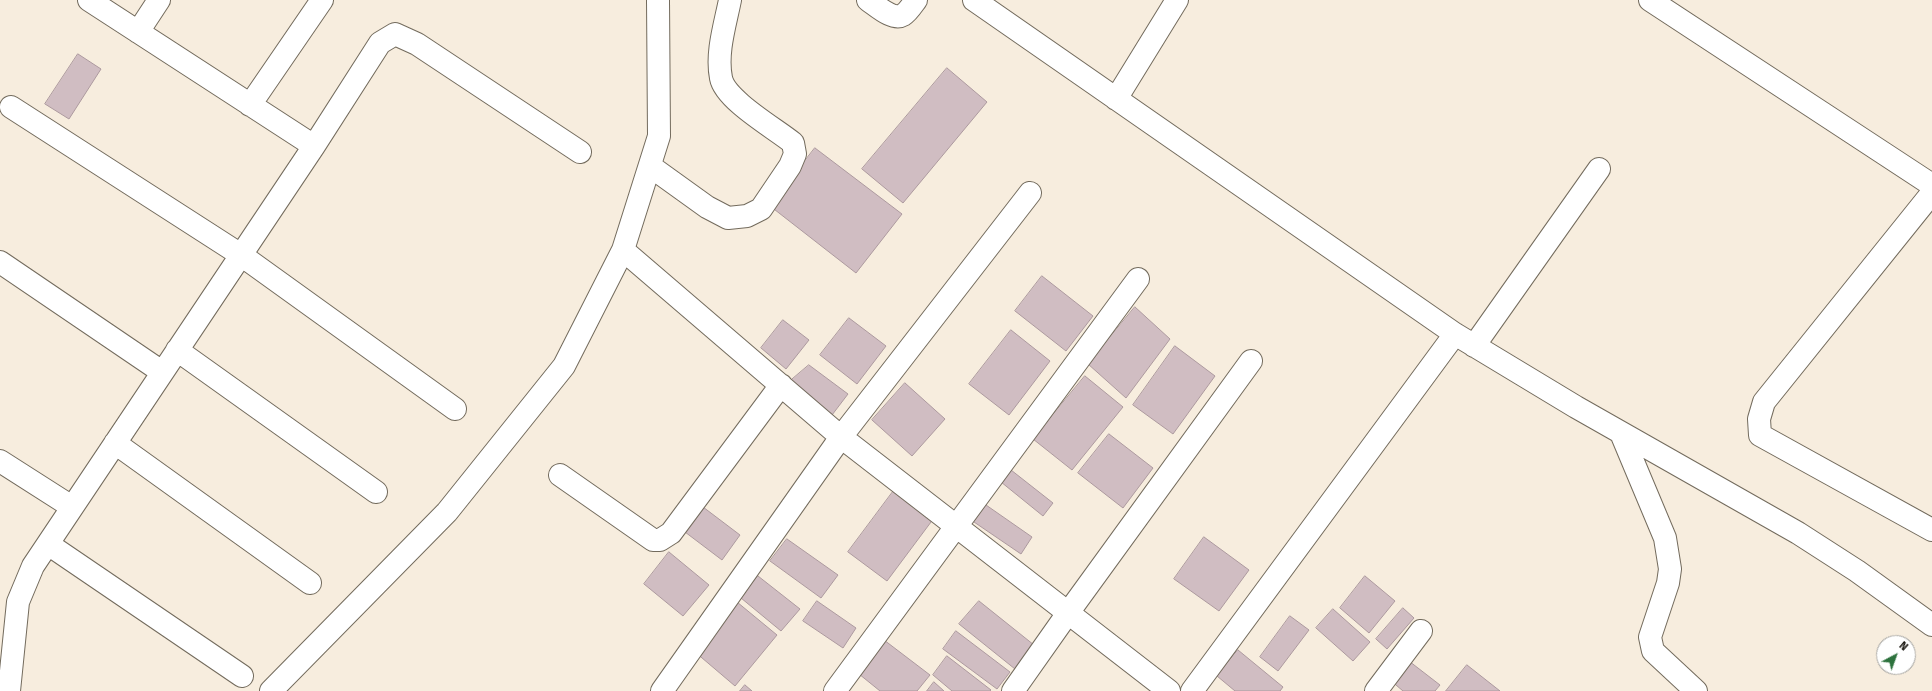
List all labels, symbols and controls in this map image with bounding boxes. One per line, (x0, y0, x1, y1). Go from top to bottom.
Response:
north arrow (1876, 635, 1916, 675)
text: N (1897, 639, 1911, 654)

